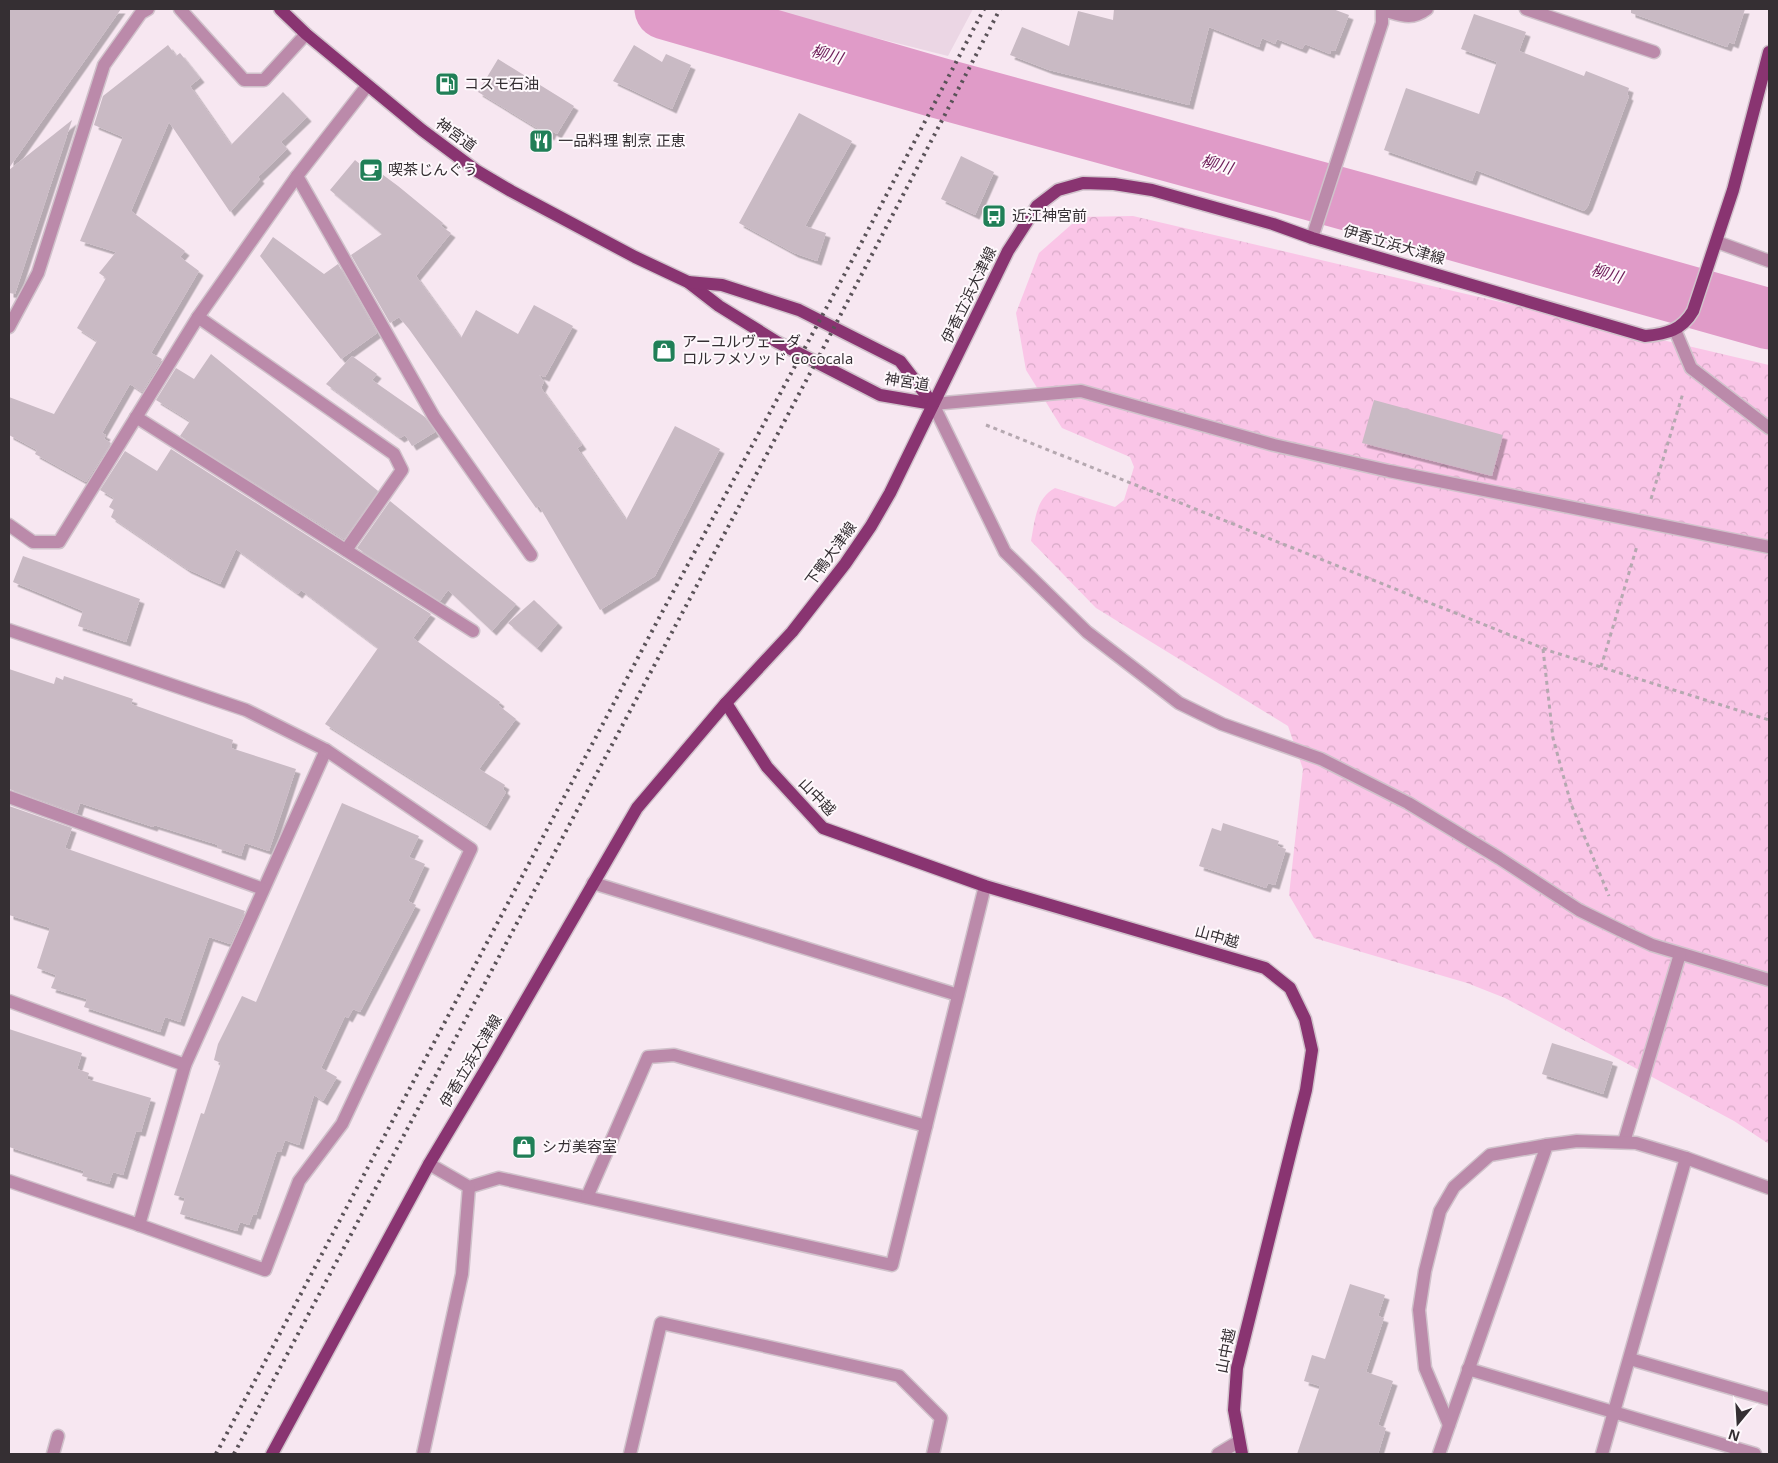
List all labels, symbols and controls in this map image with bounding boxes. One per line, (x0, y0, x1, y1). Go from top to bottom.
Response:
water label: 柳川 (809, 39, 847, 70)
fuel station icon: コスモ石油 (434, 71, 460, 97)
place label: コスモ石油 (464, 73, 539, 93)
street label: 神宮道 (433, 113, 481, 156)
restaurant icon: 一品料理 割烹 正恵 (528, 128, 554, 154)
place label: 一品料理 割烹 正恵 (558, 130, 686, 150)
water label: 柳川 (1199, 149, 1237, 180)
cafe icon: 喫茶じんぐう (358, 157, 384, 183)
place label: 喫茶じんぐう (388, 159, 478, 179)
bus stop icon: 近江神宮前 (981, 203, 1007, 229)
place label: 近江神宮前 (1012, 205, 1087, 225)
street label: 伊香立浜大津線 (1341, 220, 1448, 268)
street label: 伊香立浜大津線 (936, 243, 1000, 346)
water label: 柳川 (1589, 258, 1627, 289)
place label: アーユルヴェーダ ロルフメソッド Cococala (682, 331, 853, 368)
shop icon: アーユルヴェーダ ロルフメソッド Cococala (651, 338, 677, 364)
street label: 神宮道 (883, 368, 931, 394)
street label: 下鴨大津線 (800, 517, 860, 590)
street label: 山中越 (795, 773, 841, 819)
street label: 山中越 (1193, 920, 1242, 952)
street label: 伊香立浜大津線 (435, 1010, 506, 1111)
shop icon: シガ美容室 (511, 1134, 537, 1160)
place label: シガ美容室 (542, 1136, 617, 1156)
street label: 山中越 (1211, 1327, 1239, 1375)
north arrow (1713, 1398, 1763, 1448)
text: N (1725, 1425, 1742, 1447)

